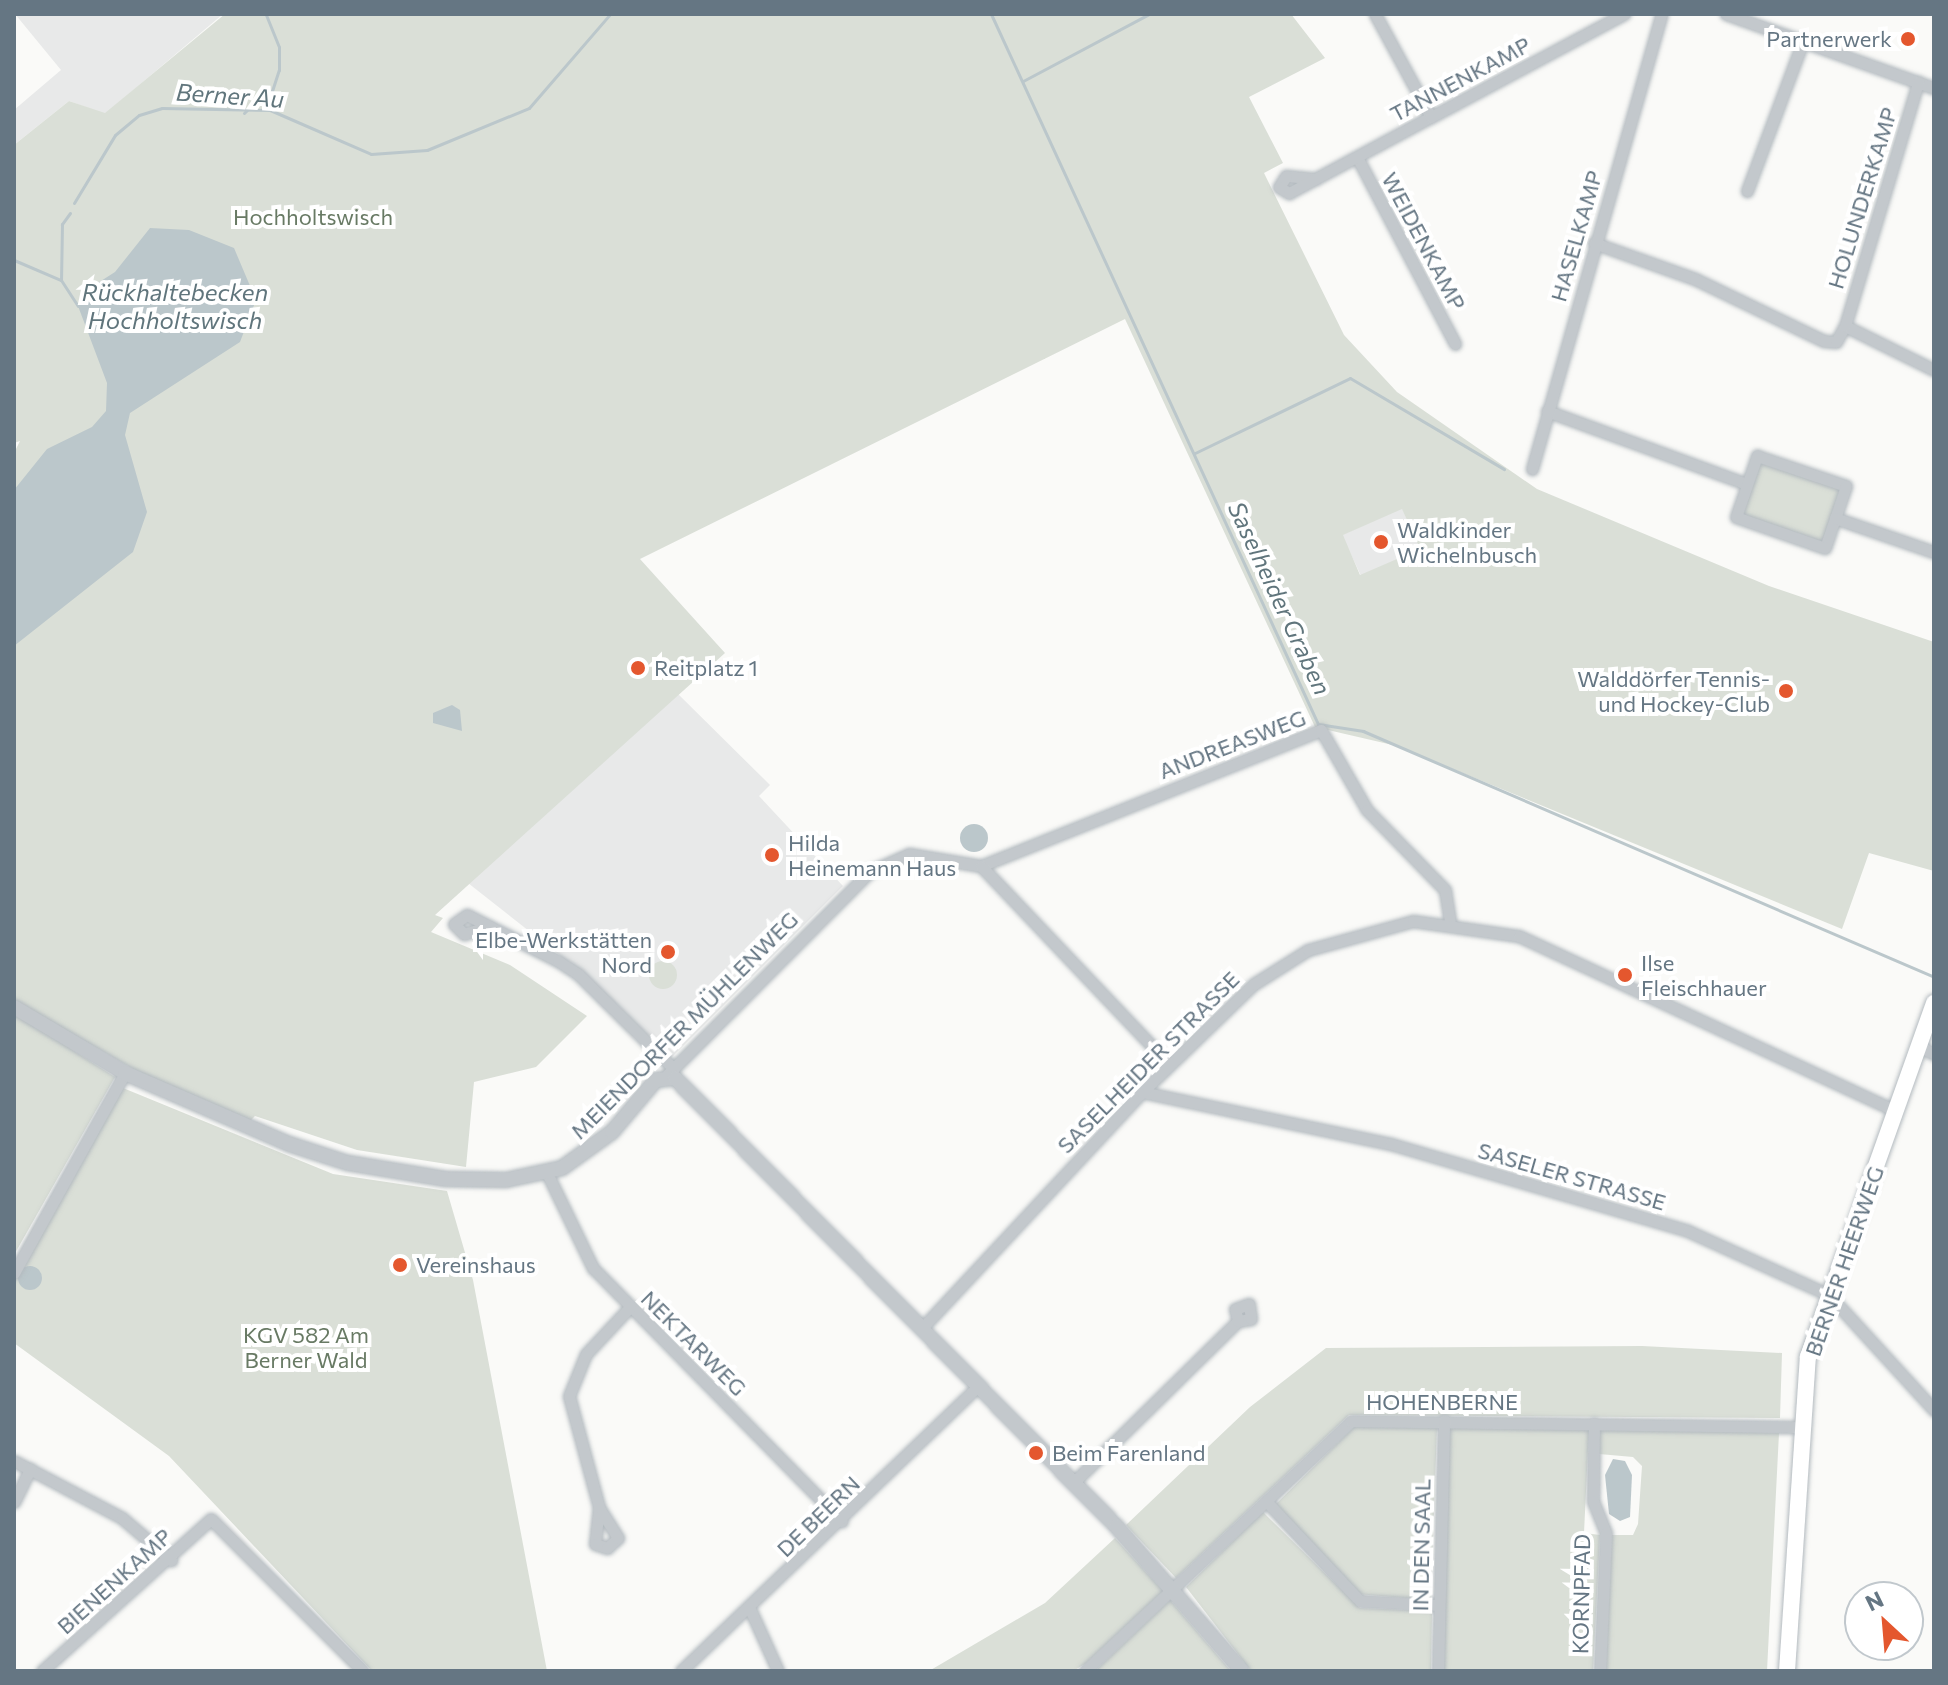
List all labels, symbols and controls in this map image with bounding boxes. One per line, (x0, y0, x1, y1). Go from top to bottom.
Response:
place label: Partnerwerk (1766, 26, 1892, 52)
marker: Partnerwerk (1899, 30, 1917, 48)
street label: TANNENKAMP (1385, 31, 1535, 127)
water label: Berner Au (175, 77, 285, 113)
street label: HOLUNDERKAMP (1822, 104, 1902, 292)
street label: HASELKAMP (1545, 167, 1607, 305)
street label: WEIDENKAMP (1377, 168, 1471, 314)
park label: Hochholtswisch (233, 204, 393, 230)
water label: Rückhaltebecken Hochholtswisch (82, 278, 268, 334)
water label: Saselheider Graben (1223, 497, 1337, 699)
place label: Waldkinder Wichelnbusch (1397, 516, 1537, 568)
marker: Waldkinder Wichelnbusch (1372, 533, 1390, 551)
place label: Reitplatz 1 (654, 655, 758, 681)
marker: Reitplatz 1 (629, 659, 647, 677)
place label: Walddörfer Tennis- und Hockey-Club (1577, 665, 1770, 716)
marker: Walddörfer Tennis- und Hockey-Club (1777, 682, 1795, 700)
street label: ANDREASWEG (1155, 704, 1309, 784)
place label: Hilda Heinemann Haus (788, 829, 956, 880)
marker: Hilda Heinemann Haus (763, 846, 781, 864)
street label: MEIENDORFER MÜHLENWEG (565, 906, 803, 1144)
place label: Elbe-Werkstätten Nord (475, 926, 652, 978)
marker: Elbe-Werkstätten Nord (659, 943, 677, 961)
place label: Ilse Fleischhauer (1641, 949, 1767, 1000)
street label: SASELHEIDER STRASSE (1052, 966, 1244, 1158)
marker: Ilse Fleischhauer (1616, 966, 1634, 984)
street label: SASELER STRASSE (1475, 1137, 1669, 1215)
street label: BERNER HEERWEG (1799, 1163, 1889, 1359)
place label: Vereinshaus (416, 1252, 536, 1278)
marker: Vereinshaus (391, 1256, 409, 1274)
street label: NEKTARWEG (636, 1285, 752, 1401)
park label: KGV 582 Am Berner Wald (243, 1321, 369, 1372)
street label: HOHENBERNE (1366, 1389, 1518, 1415)
place label: Beim Farenland (1052, 1440, 1206, 1466)
marker: Beim Farenland (1027, 1444, 1045, 1462)
street label: DE BEERN (771, 1470, 865, 1562)
street label: IN DEN SAAL (1407, 1478, 1435, 1612)
street label: BIENENKAMP (51, 1523, 177, 1639)
street label: KORNPFAD (1567, 1534, 1595, 1654)
north arrow (1844, 1581, 1924, 1661)
text: N (1861, 1585, 1887, 1617)

